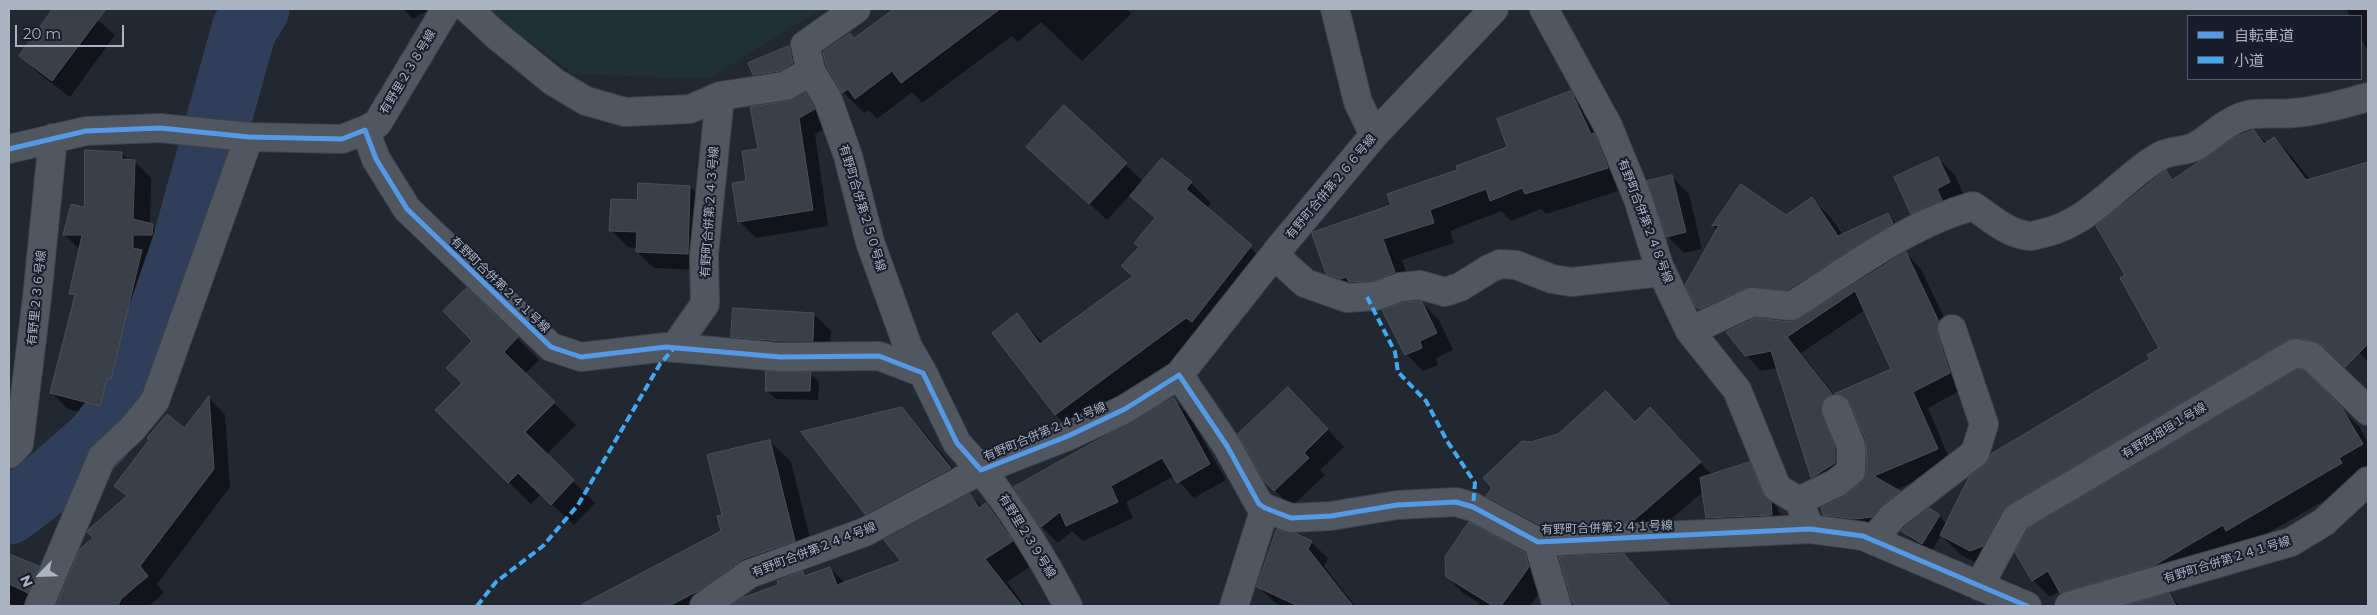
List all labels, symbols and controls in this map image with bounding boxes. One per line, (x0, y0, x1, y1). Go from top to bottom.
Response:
scale bar (18, 15, 126, 47)
legend (2187, 15, 2362, 80)
text: 20 m (23, 24, 61, 43)
text: 自転車道 (2234, 26, 2294, 45)
street label: 有野里２３８号線 (377, 27, 439, 117)
text: 小道 (2234, 51, 2264, 70)
street label: 有野町合併第２６６号線 (1283, 132, 1379, 242)
street label: 有野町合併第２５０号線 (836, 143, 888, 273)
street label: 有野町合併第２４３号線 (698, 146, 722, 278)
street label: 有野町合併第２４８号線 (1615, 157, 1675, 285)
street label: 有野町合併第２４１号線 (448, 234, 552, 336)
street label: 有野里２３６号線 (25, 250, 49, 346)
street label: 有野町合併第２４１号線 (981, 400, 1109, 464)
street label: 有野西畑垣１号線 (2119, 400, 2209, 462)
street label: 有野里２３９号線 (995, 491, 1059, 581)
street label: 有野町合併第２４１号線 (1541, 519, 1673, 537)
street label: 有野町合併第２４４号線 (750, 520, 878, 580)
street label: 有野町合併第２４１号線 (2162, 534, 2292, 586)
north arrow (15, 550, 65, 600)
text: N (16, 572, 37, 590)

